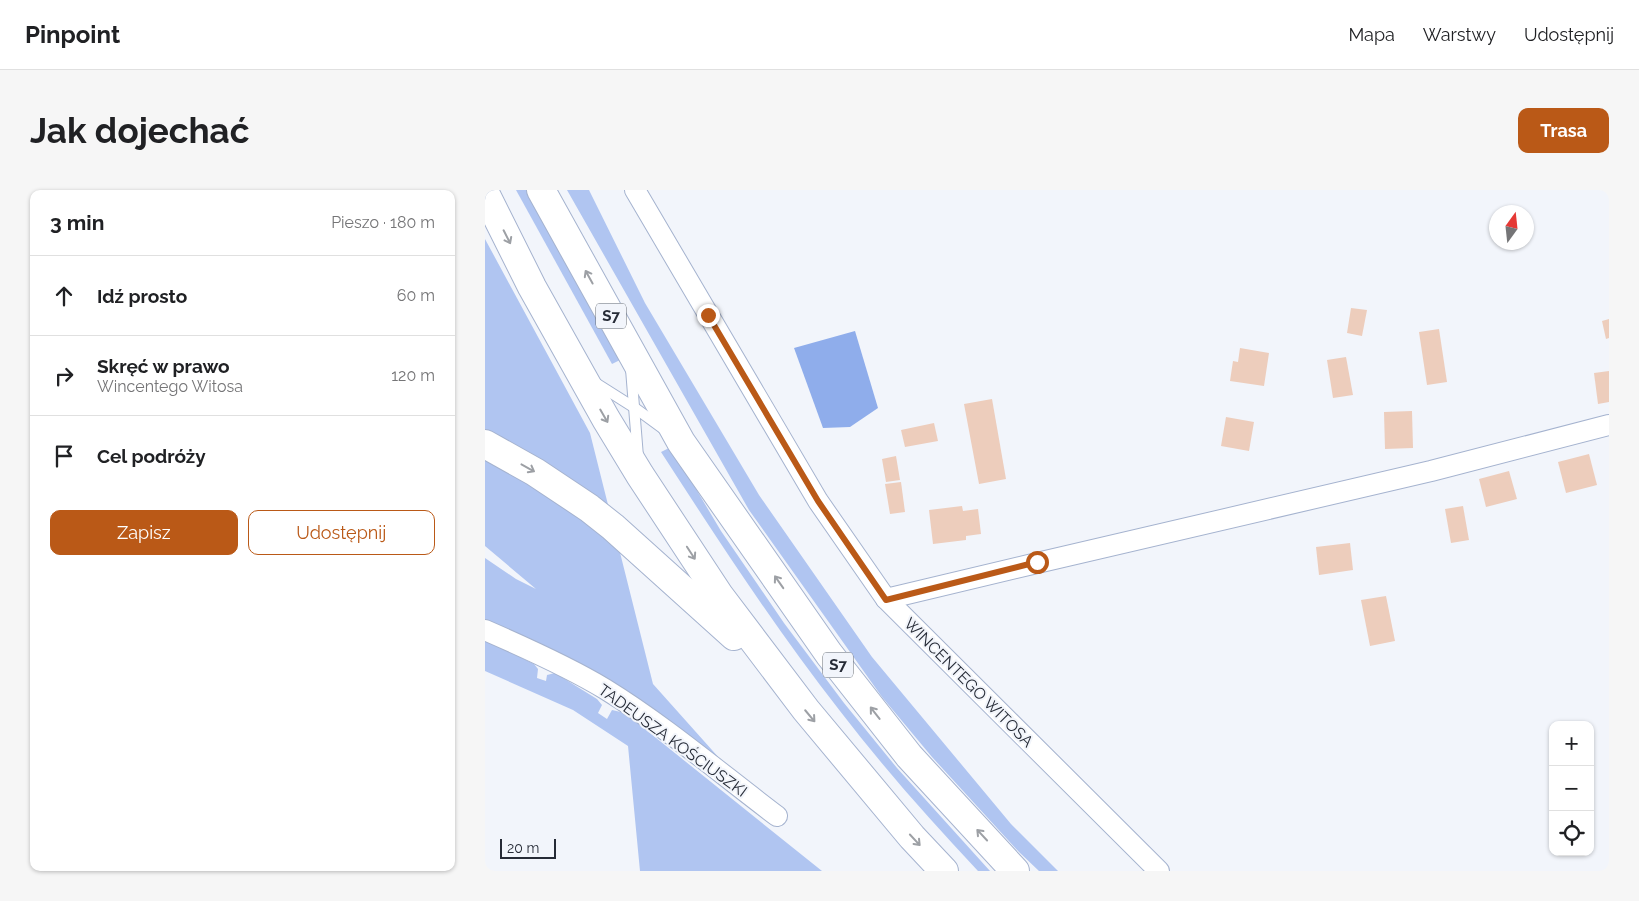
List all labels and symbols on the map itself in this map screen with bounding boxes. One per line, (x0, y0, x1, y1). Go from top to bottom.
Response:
north arrow (1489, 205, 1534, 250)
one-way arrow (503, 229, 512, 244)
one-way arrow (584, 270, 594, 285)
road number: S7 (596, 304, 626, 328)
route end (697, 304, 720, 327)
one-way arrow (600, 408, 610, 423)
one-way arrow (520, 463, 535, 473)
one-way arrow (686, 546, 696, 560)
route start (1026, 551, 1049, 574)
one-way arrow (774, 575, 784, 589)
street label: WINCENTEGO WITOSA (900, 614, 1037, 751)
road number: S7 (823, 652, 853, 678)
street label: TADEUSZA KOŚCIUSZKI (595, 679, 751, 801)
one-way arrow (870, 706, 880, 720)
one-way arrow (805, 709, 816, 722)
one-way arrow (976, 829, 987, 842)
one-way arrow (909, 834, 921, 846)
scale bar (500, 836, 556, 859)

